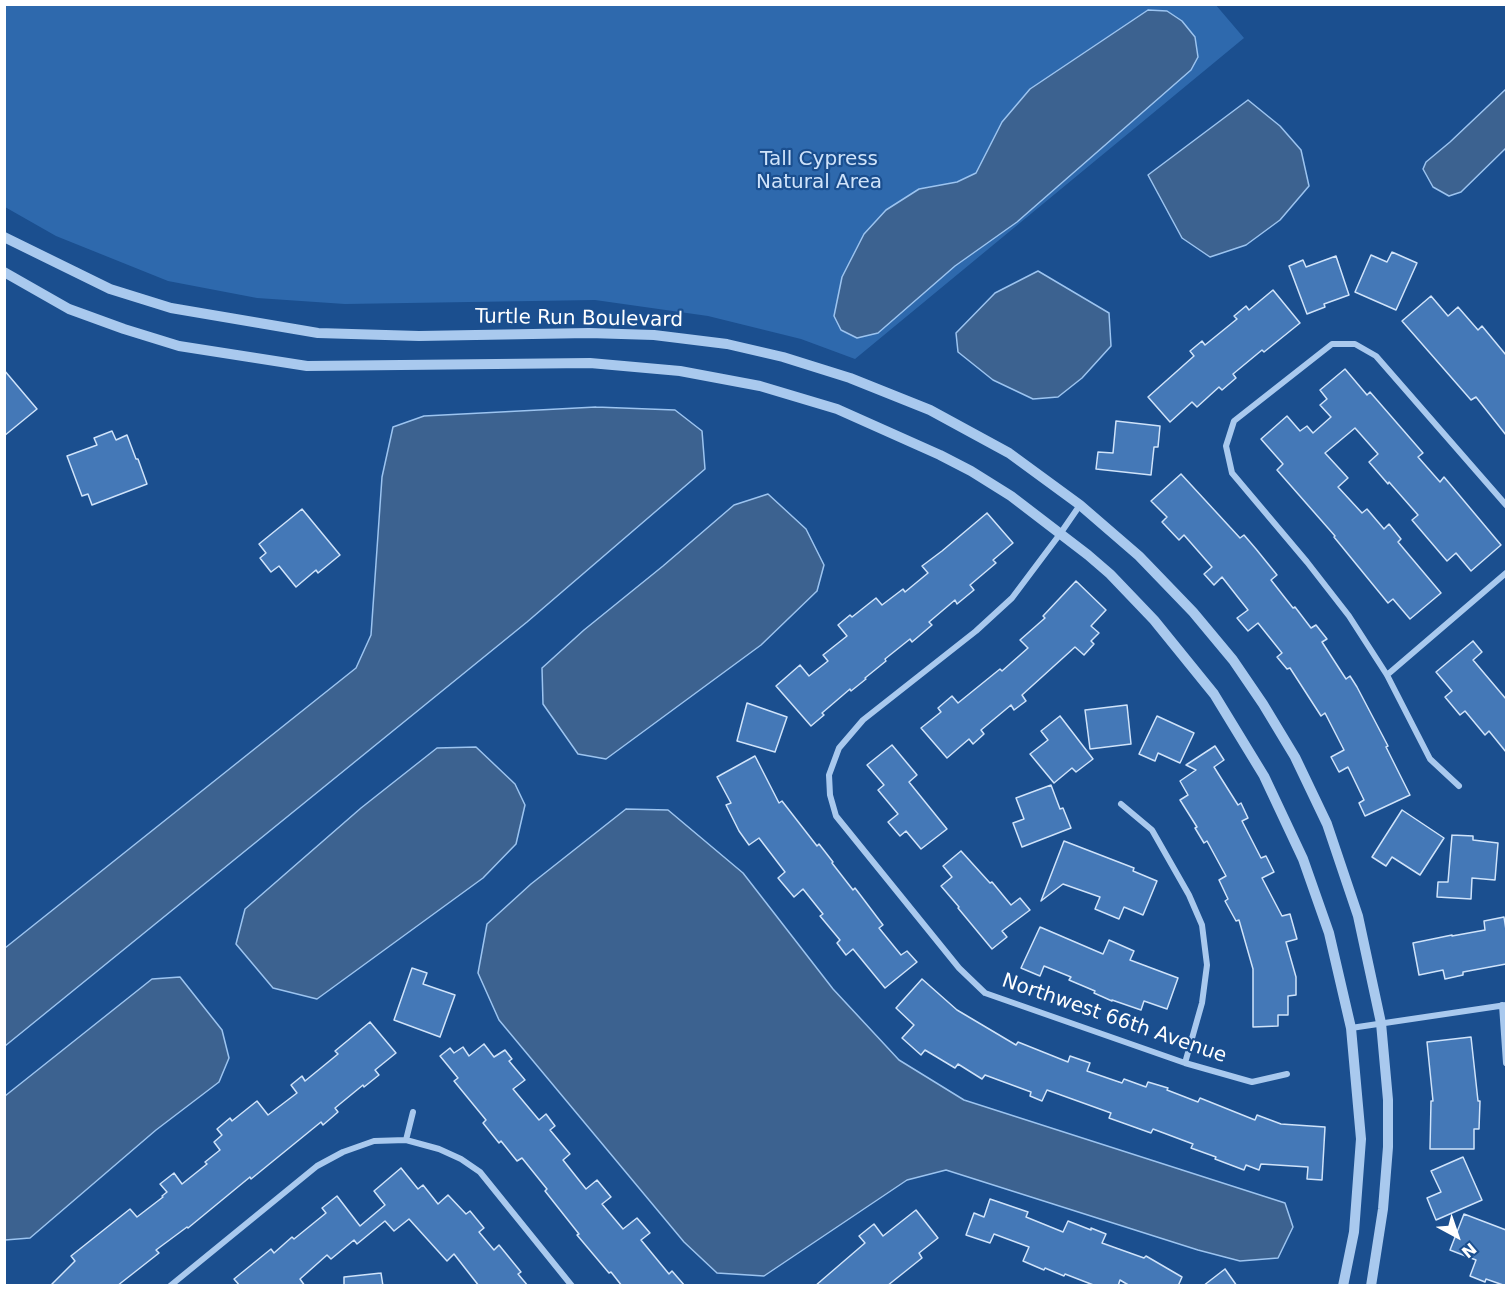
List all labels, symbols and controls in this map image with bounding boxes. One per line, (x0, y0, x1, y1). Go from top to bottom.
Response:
park label: Tall Cypress Natural Area (756, 148, 882, 195)
street label: Turtle Run Boulevard (475, 305, 683, 333)
street label: Northwest 66th Avenue (999, 969, 1229, 1069)
north arrow (1427, 1206, 1487, 1266)
text: N (1458, 1239, 1480, 1262)

